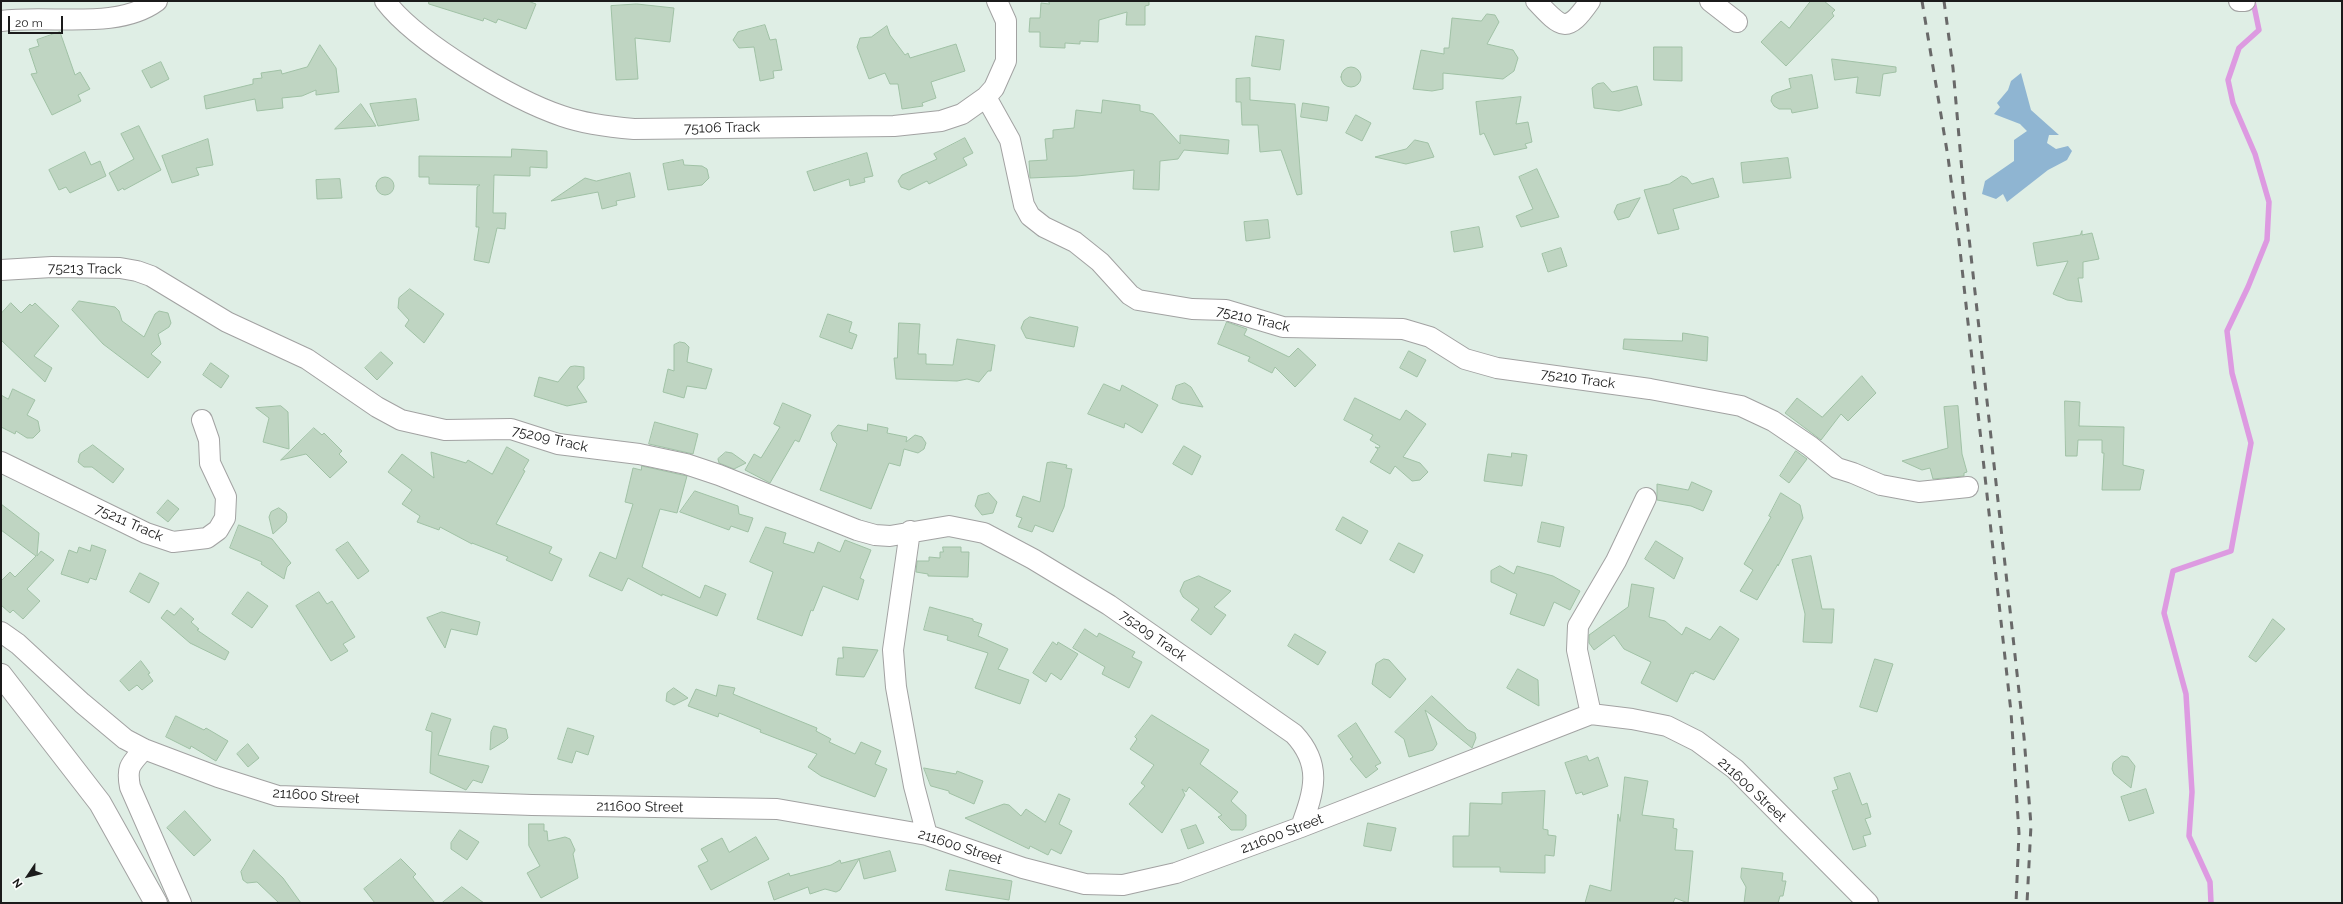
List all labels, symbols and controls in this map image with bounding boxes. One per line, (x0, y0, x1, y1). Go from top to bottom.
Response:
scale bar (10, 8, 65, 34)
text: 20 m (15, 16, 43, 30)
street label: 75106 Track (684, 119, 760, 137)
street label: 75213 Track (48, 260, 122, 278)
street label: 75210 Track (1214, 302, 1292, 336)
street label: 75210 Track (1540, 365, 1616, 393)
street label: 75209 Track (510, 422, 590, 456)
street label: 75211 Track (92, 501, 166, 545)
street label: 75209 Track (1116, 607, 1190, 665)
street label: 211600 Street (1714, 754, 1790, 826)
street label: 211600 Street (272, 785, 360, 807)
street label: 211600 Street (596, 798, 684, 816)
street label: 211600 Street (1238, 811, 1326, 857)
street label: 211600 Street (916, 826, 1004, 868)
north arrow (8, 856, 48, 896)
text: N (10, 876, 25, 890)

